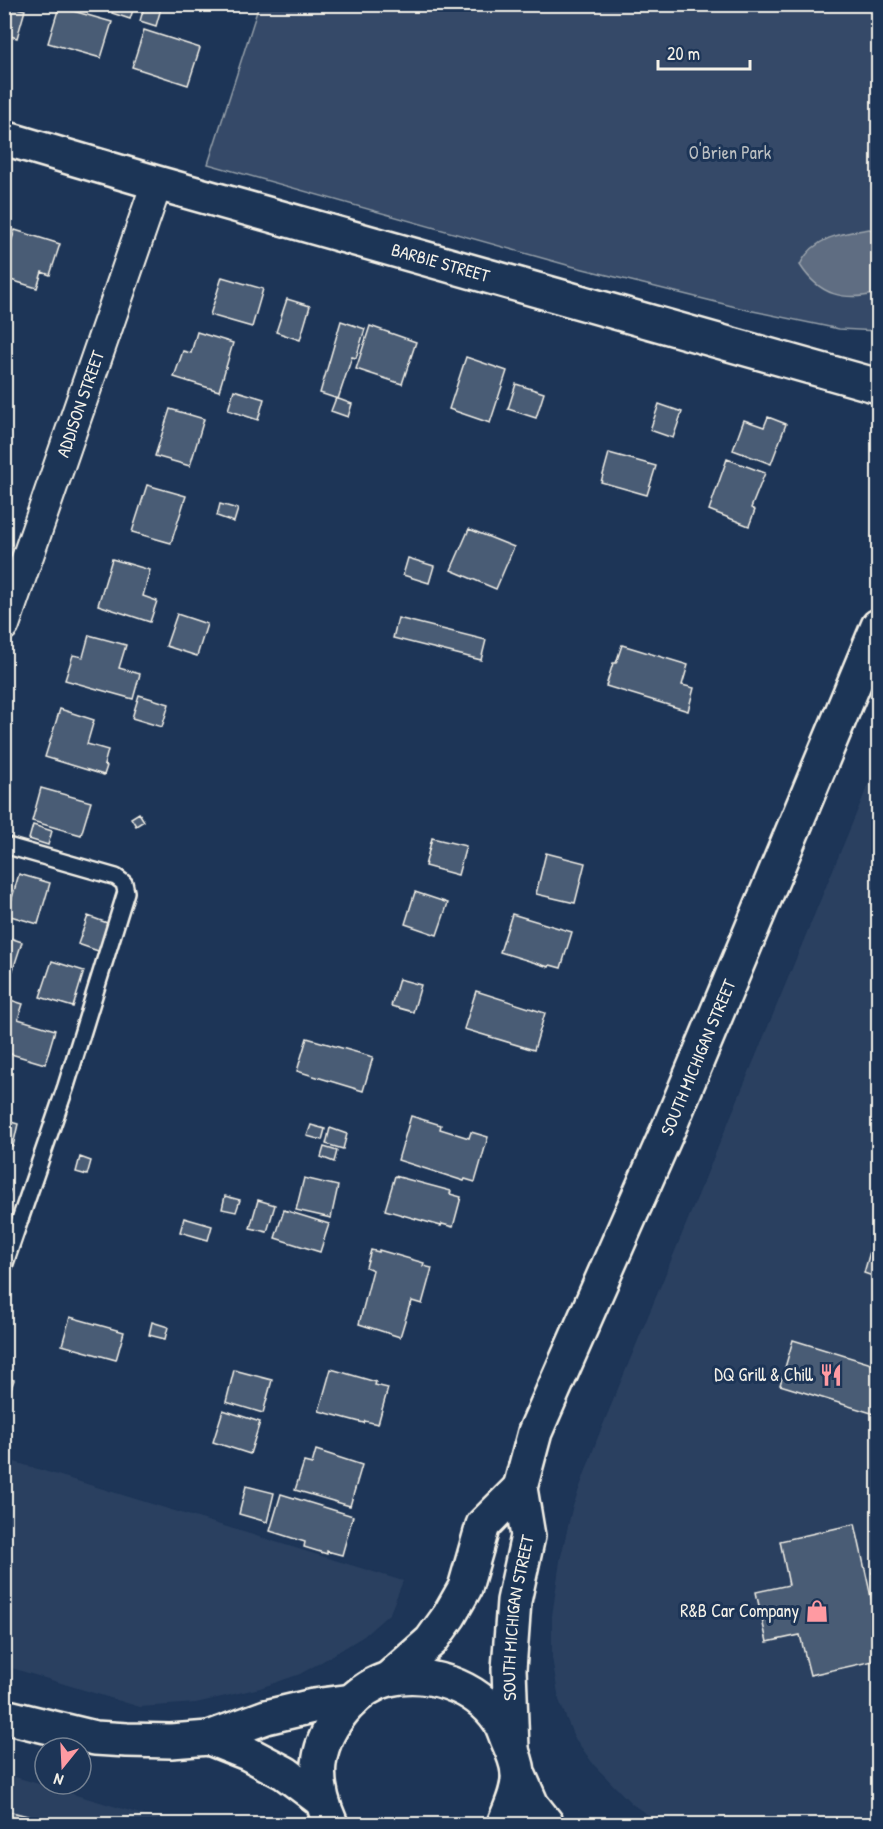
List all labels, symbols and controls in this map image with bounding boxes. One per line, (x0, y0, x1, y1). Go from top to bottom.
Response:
scale bar (658, 33, 750, 71)
text: 20 m (667, 41, 700, 66)
park label: O'Brien Park (689, 140, 772, 165)
street label: BARBIE STREET (389, 237, 493, 288)
street label: ADDISON STREET (50, 346, 110, 460)
street label: SOUTH MICHIGAN STREET (654, 975, 742, 1139)
place label: DQ Grill & Chill (714, 1362, 813, 1387)
restaurant icon: DQ Grill & Chill (818, 1362, 844, 1388)
street label: SOUTH MICHIGAN STREET (496, 1532, 540, 1701)
place label: R&B Car Company (680, 1598, 799, 1623)
shop icon: R&B Car Company (804, 1598, 830, 1624)
north arrow (33, 1736, 93, 1796)
text: N (50, 1768, 66, 1792)

